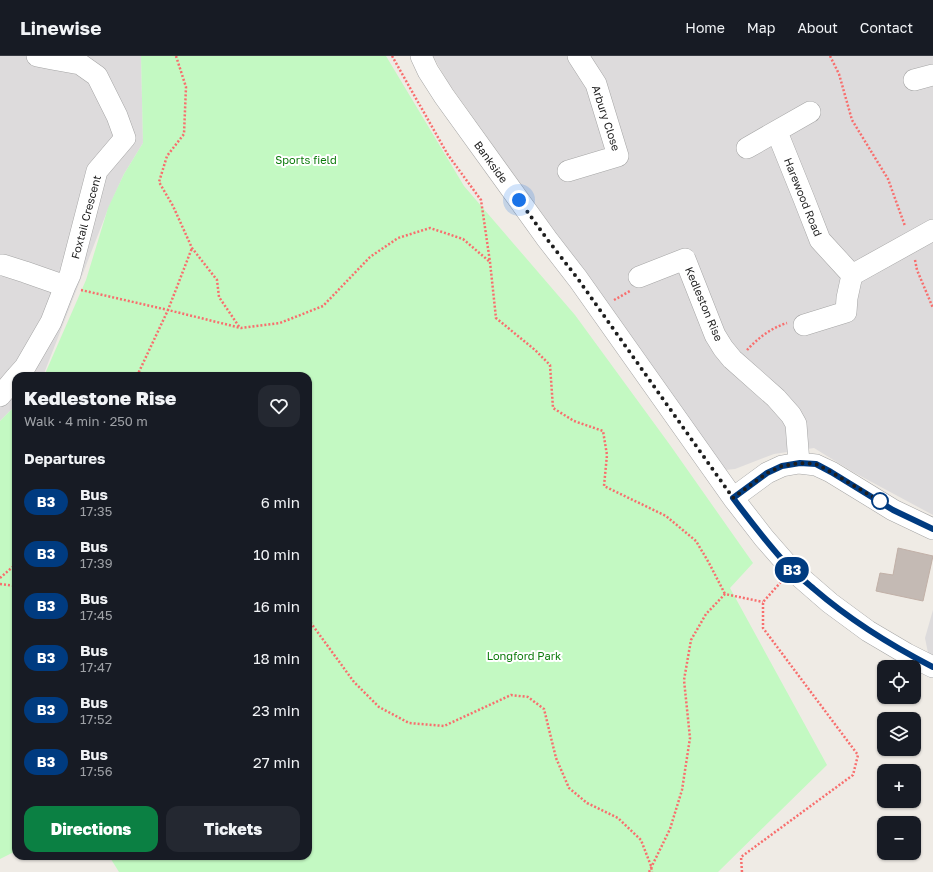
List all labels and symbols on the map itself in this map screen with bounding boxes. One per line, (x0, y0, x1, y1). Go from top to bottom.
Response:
street label: Arbury Close (590, 83, 623, 152)
street label: Bankside (472, 138, 511, 185)
park label: Sports field (275, 153, 337, 166)
street label: Harewood Road (782, 156, 825, 238)
street label: Foxtail Crescent (68, 174, 103, 260)
your location (509, 190, 529, 210)
street label: Kedleston Rise (683, 265, 726, 343)
unlabelled marker (871, 492, 889, 510)
line badge: B3 (774, 557, 810, 583)
park label: Longford Park (487, 649, 561, 662)

